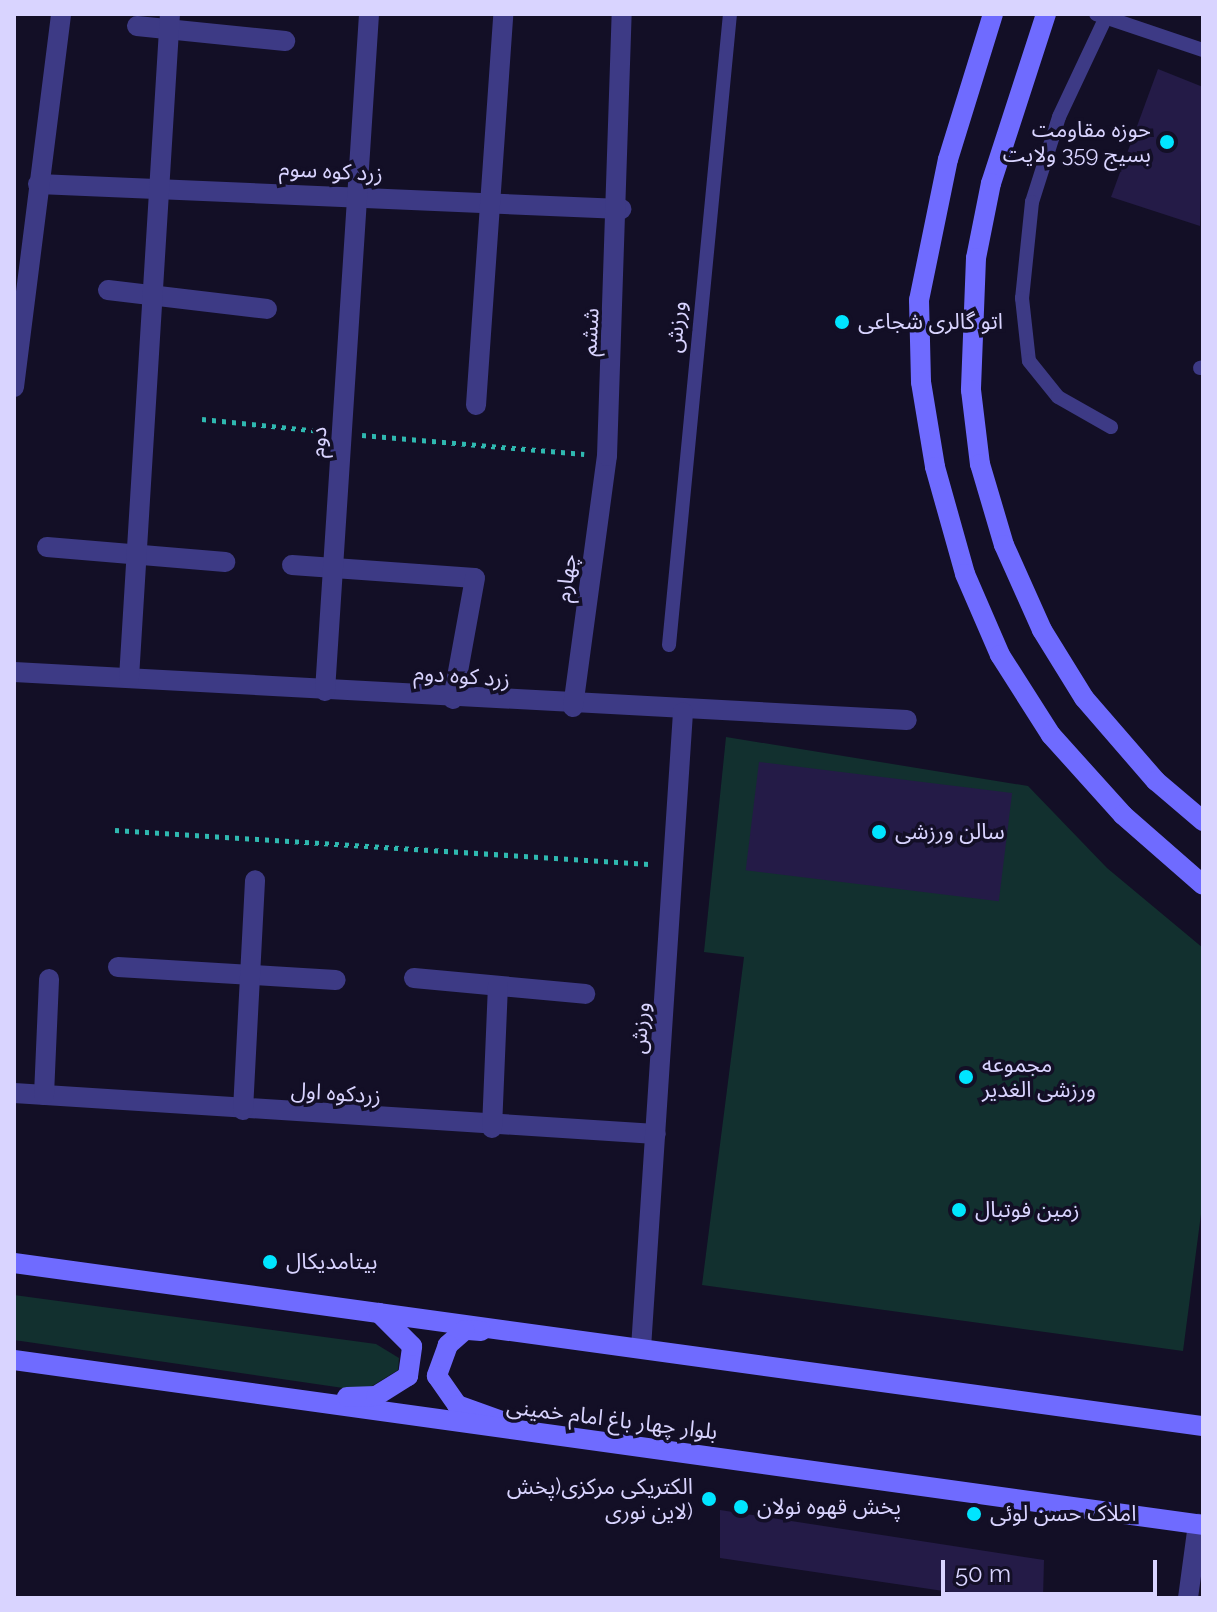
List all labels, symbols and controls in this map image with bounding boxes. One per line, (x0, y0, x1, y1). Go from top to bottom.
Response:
place label: حوزه مقاومت بسیج 359 ولایت (1003, 116, 1151, 168)
marker: حوزه مقاومت بسیج 359 ولایت (1158, 133, 1176, 151)
street label: زرد کوه سوم (278, 155, 384, 187)
street label: ورزش (661, 300, 691, 354)
street label: ششم (576, 307, 604, 357)
place label: اتو گالری شجاعی (858, 309, 1003, 335)
marker: اتو گالری شجاعی (833, 313, 851, 331)
street label: دوم (304, 426, 332, 458)
street label: چهارم (550, 552, 582, 604)
street label: زرد کوه دوم (413, 659, 511, 693)
place label: سالن ورزشی (895, 819, 1005, 845)
marker: سالن ورزشی (870, 823, 888, 841)
street label: ورزش (625, 1001, 655, 1055)
place label: مجموعه ورزشی الغدیر (982, 1051, 1096, 1102)
marker: مجموعه ورزشی الغدیر (957, 1068, 975, 1086)
street label: زردکوه اول (290, 1077, 382, 1109)
place label: زمین فوتبال (975, 1197, 1080, 1223)
marker: زمین فوتبال (950, 1201, 968, 1219)
place label: بیتامدیکال (286, 1249, 377, 1275)
marker: بیتامدیکال (261, 1253, 279, 1271)
street label: بلوار چهار باغ امام خمینی (505, 1393, 719, 1445)
place label: الکتریکی مرکزی(پخش لاین نوری) (507, 1473, 693, 1524)
marker: الکتریکی مرکزی(پخش لاین نوری) (700, 1490, 718, 1508)
place label: پخش قهوه نولان (757, 1494, 901, 1520)
marker: پخش قهوه نولان (732, 1498, 750, 1516)
place label: املاک حسن لوئی (990, 1501, 1136, 1527)
marker: املاک حسن لوئی (965, 1505, 983, 1523)
scale bar (945, 1544, 1161, 1594)
text: 50 m (955, 1559, 1011, 1588)

